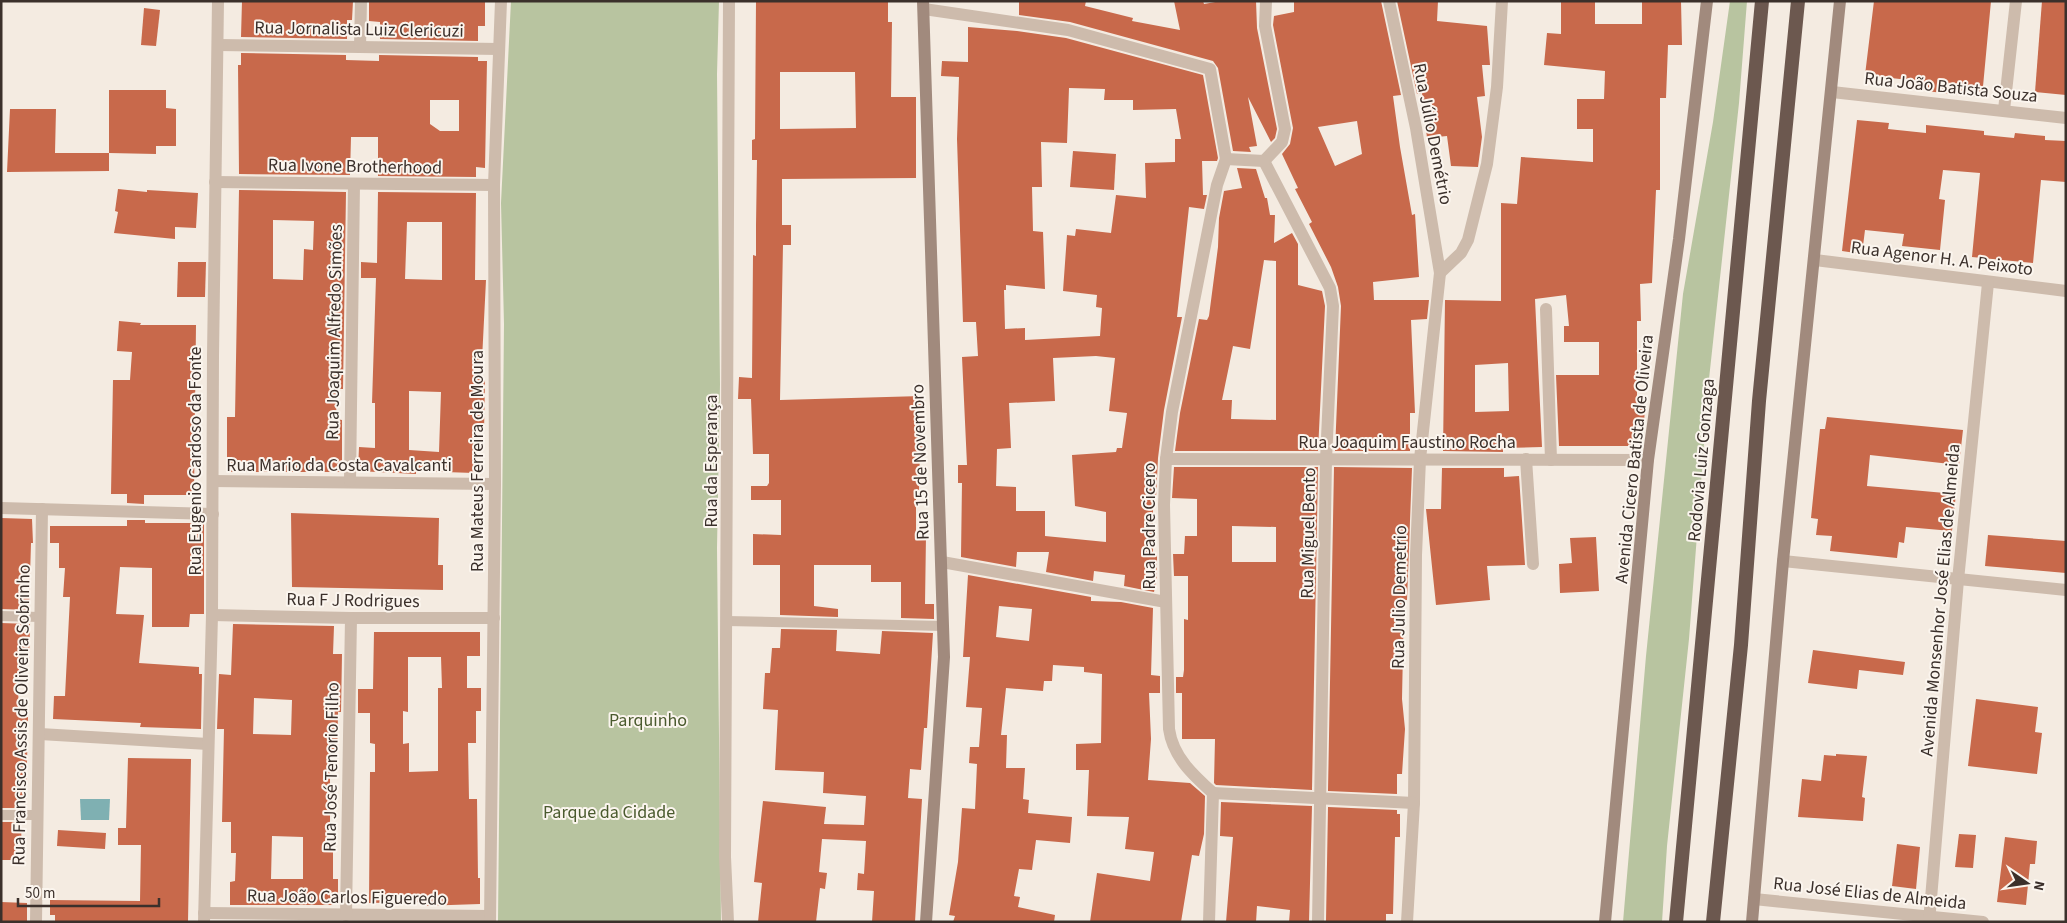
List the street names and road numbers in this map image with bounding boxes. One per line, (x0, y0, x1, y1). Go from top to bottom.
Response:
street label: Rua Jornalista Luiz Clericuzi (254, 15, 464, 44)
street label: Rua Júlio Demétrio (1407, 61, 1458, 207)
street label: Rua João Batista Souza (1863, 66, 2039, 109)
street label: Rua Ivone Brotherhood (268, 152, 442, 181)
street label: Rua Joaquim Alfredo Simões (320, 224, 349, 440)
street label: Rua Agenor H. A. Peixoto (1849, 235, 2034, 282)
street label: Avenida Cicero Batista de Oliveira (1609, 333, 1660, 585)
street label: Rua Eugenio Cardoso da Fonte (183, 346, 208, 576)
street label: Rua Mateus Ferreira de Moura (465, 350, 490, 572)
street label: Rodovia Luiz Gonzaga (1682, 377, 1721, 543)
street label: Rua 15 de Novembro (905, 384, 936, 540)
street label: Rua da Esperança (699, 394, 724, 528)
street label: Rua Joaquim Faustino Rocha (1298, 430, 1516, 455)
street label: Avenida Monsenhor José Elias de Almeida (1914, 443, 1967, 757)
street label: Rua Mario da Costa Cavalcanti (226, 453, 452, 478)
street label: Rua Padre Cicero (1137, 462, 1162, 590)
street label: Rua Miguel Bento (1295, 467, 1322, 599)
street label: Rua Julio Demetrio (1386, 525, 1413, 669)
street label: Rua Francisco Assis de Oliveira Sobrinho (6, 564, 37, 866)
street label: Rua F J Rodrigues (286, 587, 420, 614)
street label: Rua José Tenorio Filho (318, 682, 345, 852)
street label: Rua José Elias de Almeida (1772, 871, 1968, 916)
street label: Rua João Carlos Figueredo (247, 883, 447, 912)

